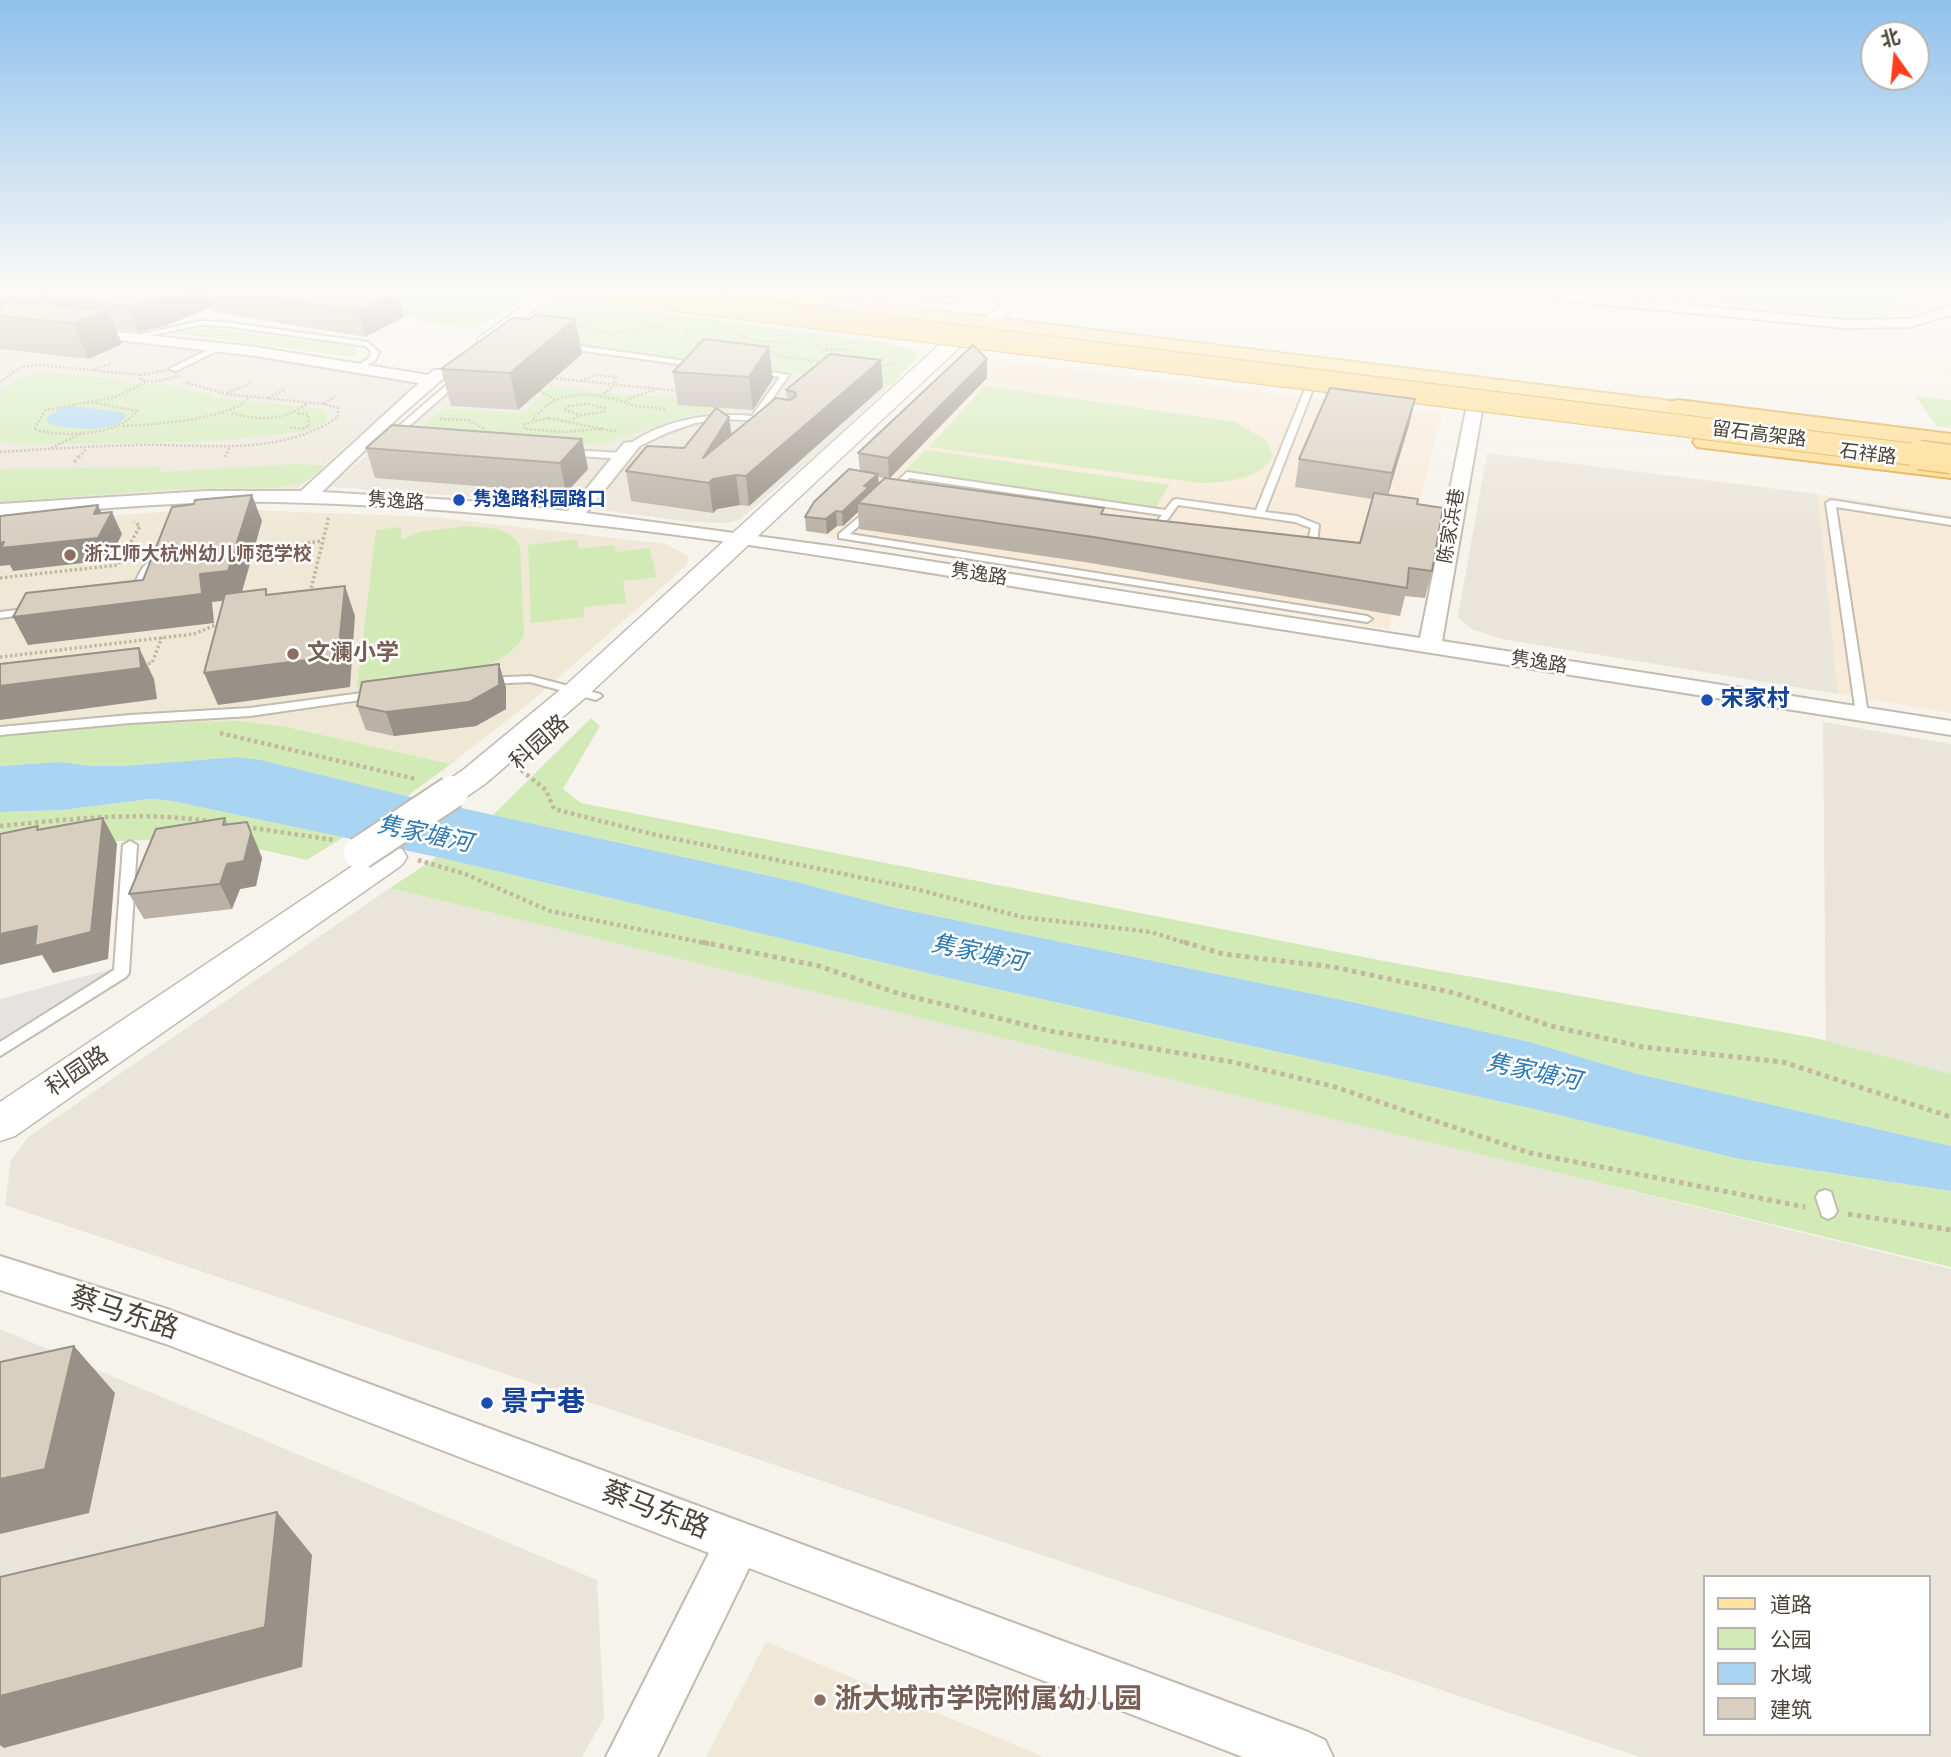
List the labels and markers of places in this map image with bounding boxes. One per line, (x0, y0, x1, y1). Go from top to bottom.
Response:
place label: 隽逸路科园路口 (473, 489, 606, 511)
marker: 隽逸路科园路口 (451, 492, 467, 508)
place label: 浙江师大杭州幼儿师范学校 (84, 544, 312, 566)
marker: 浙江师大杭州幼儿师范学校 (62, 547, 78, 563)
place label: 文澜小学 (307, 640, 399, 668)
marker: 文澜小学 (285, 646, 301, 662)
place label: 宋家村 (1721, 686, 1790, 714)
marker: 宋家村 (1699, 692, 1715, 708)
place label: 景宁巷 (501, 1386, 585, 1420)
marker: 景宁巷 (479, 1395, 495, 1411)
place label: 浙大城市学院附属幼儿园 (834, 1683, 1142, 1717)
marker: 浙大城市学院附属幼儿园 (812, 1692, 828, 1708)

